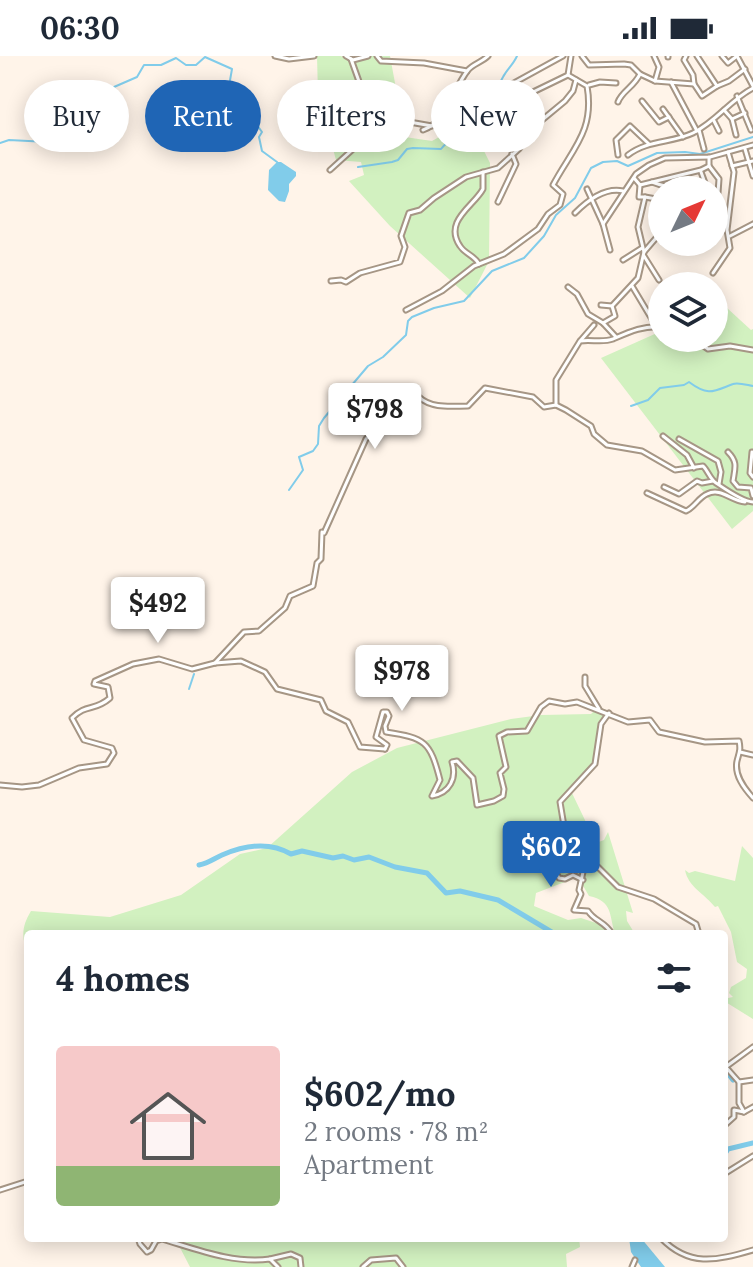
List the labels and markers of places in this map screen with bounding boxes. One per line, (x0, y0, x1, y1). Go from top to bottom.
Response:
pin: $798 (328, 383, 422, 451)
pin: $492 (111, 577, 205, 645)
pin: $978 (355, 645, 449, 713)
pin: $602 (504, 821, 598, 889)

